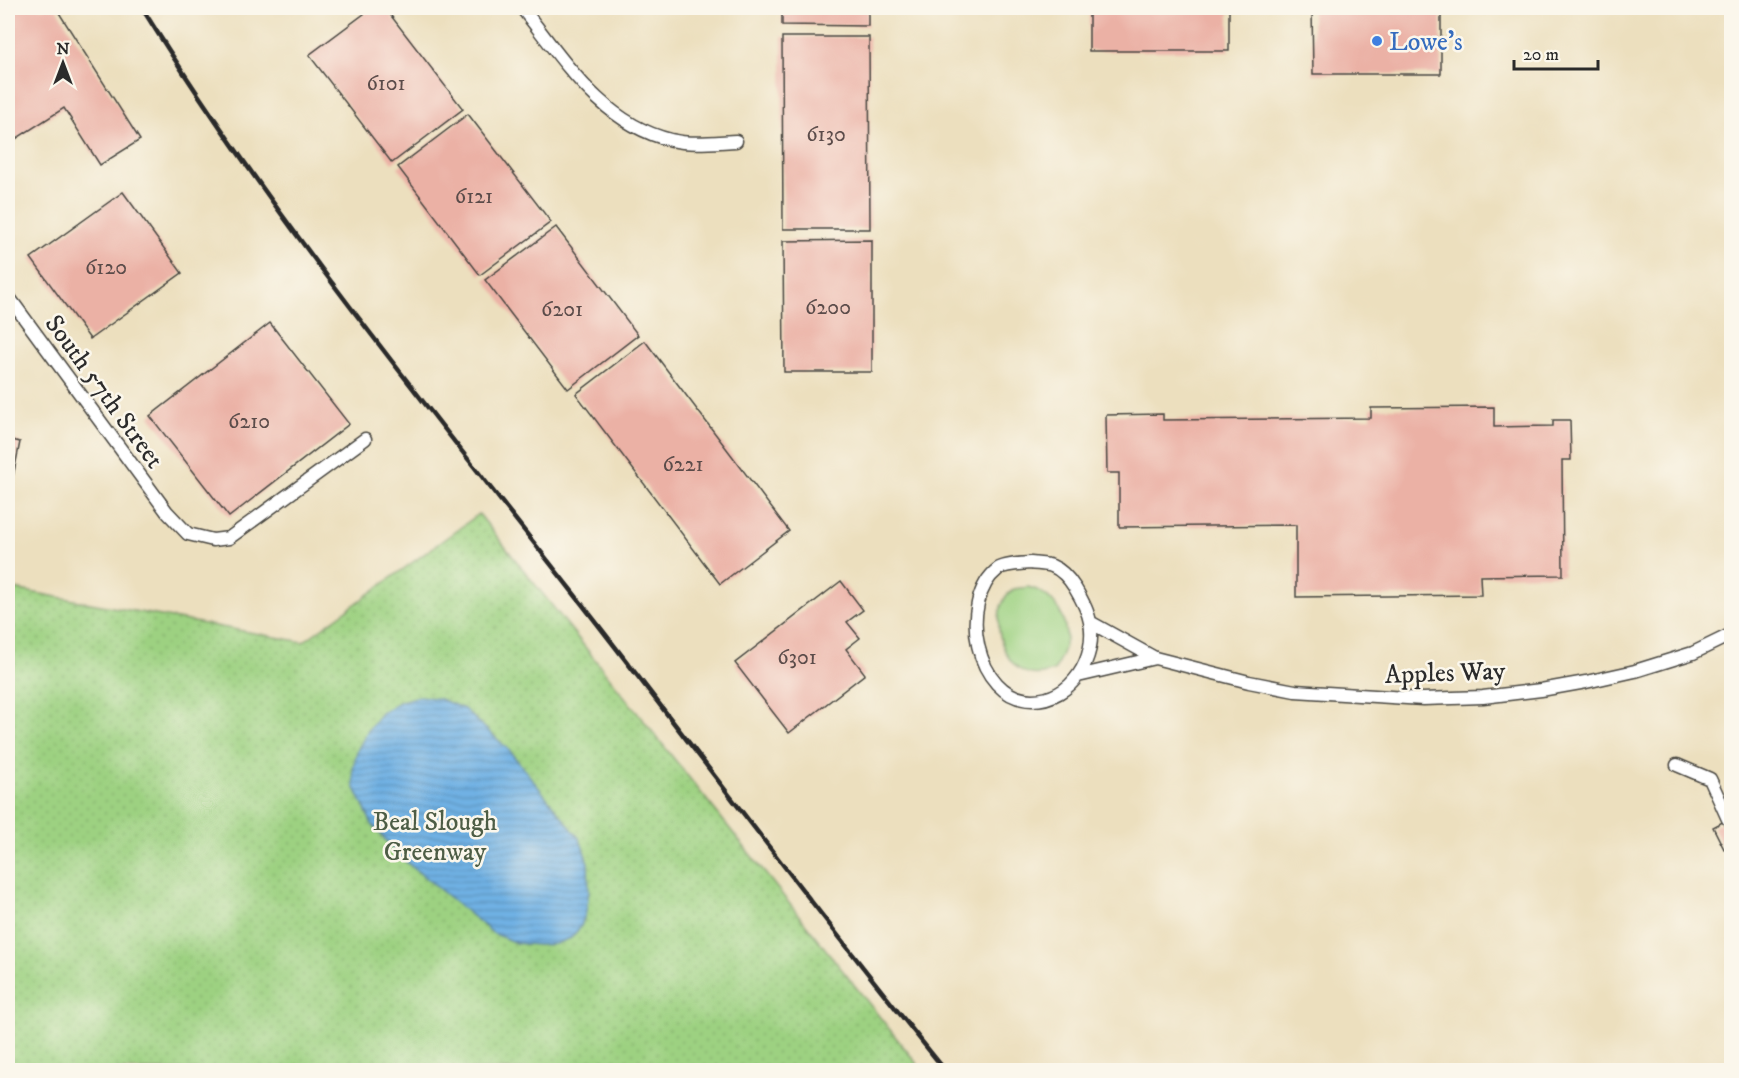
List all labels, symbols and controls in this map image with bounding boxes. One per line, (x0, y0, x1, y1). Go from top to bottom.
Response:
place label: Lowe's (1389, 26, 1463, 59)
north arrow (33, 33, 93, 93)
scale bar (1514, 33, 1598, 71)
marker: Lowe's (1370, 34, 1384, 48)
text: N (56, 39, 70, 59)
text: 20 m (1523, 44, 1559, 66)
house number: 6101 (366, 70, 406, 97)
house number: 6130 (806, 121, 846, 148)
house number: 6121 (455, 183, 493, 210)
house number: 6120 (85, 254, 127, 281)
house number: 6200 (805, 294, 851, 321)
house number: 6201 (541, 296, 583, 323)
street label: South 57th Street (37, 309, 171, 475)
house number: 6210 (228, 408, 270, 435)
house number: 6221 (662, 451, 704, 478)
house number: 6301 (777, 644, 817, 671)
street label: Apples Way (1384, 655, 1507, 692)
park label: Beal Slough Greenway (373, 806, 498, 869)

